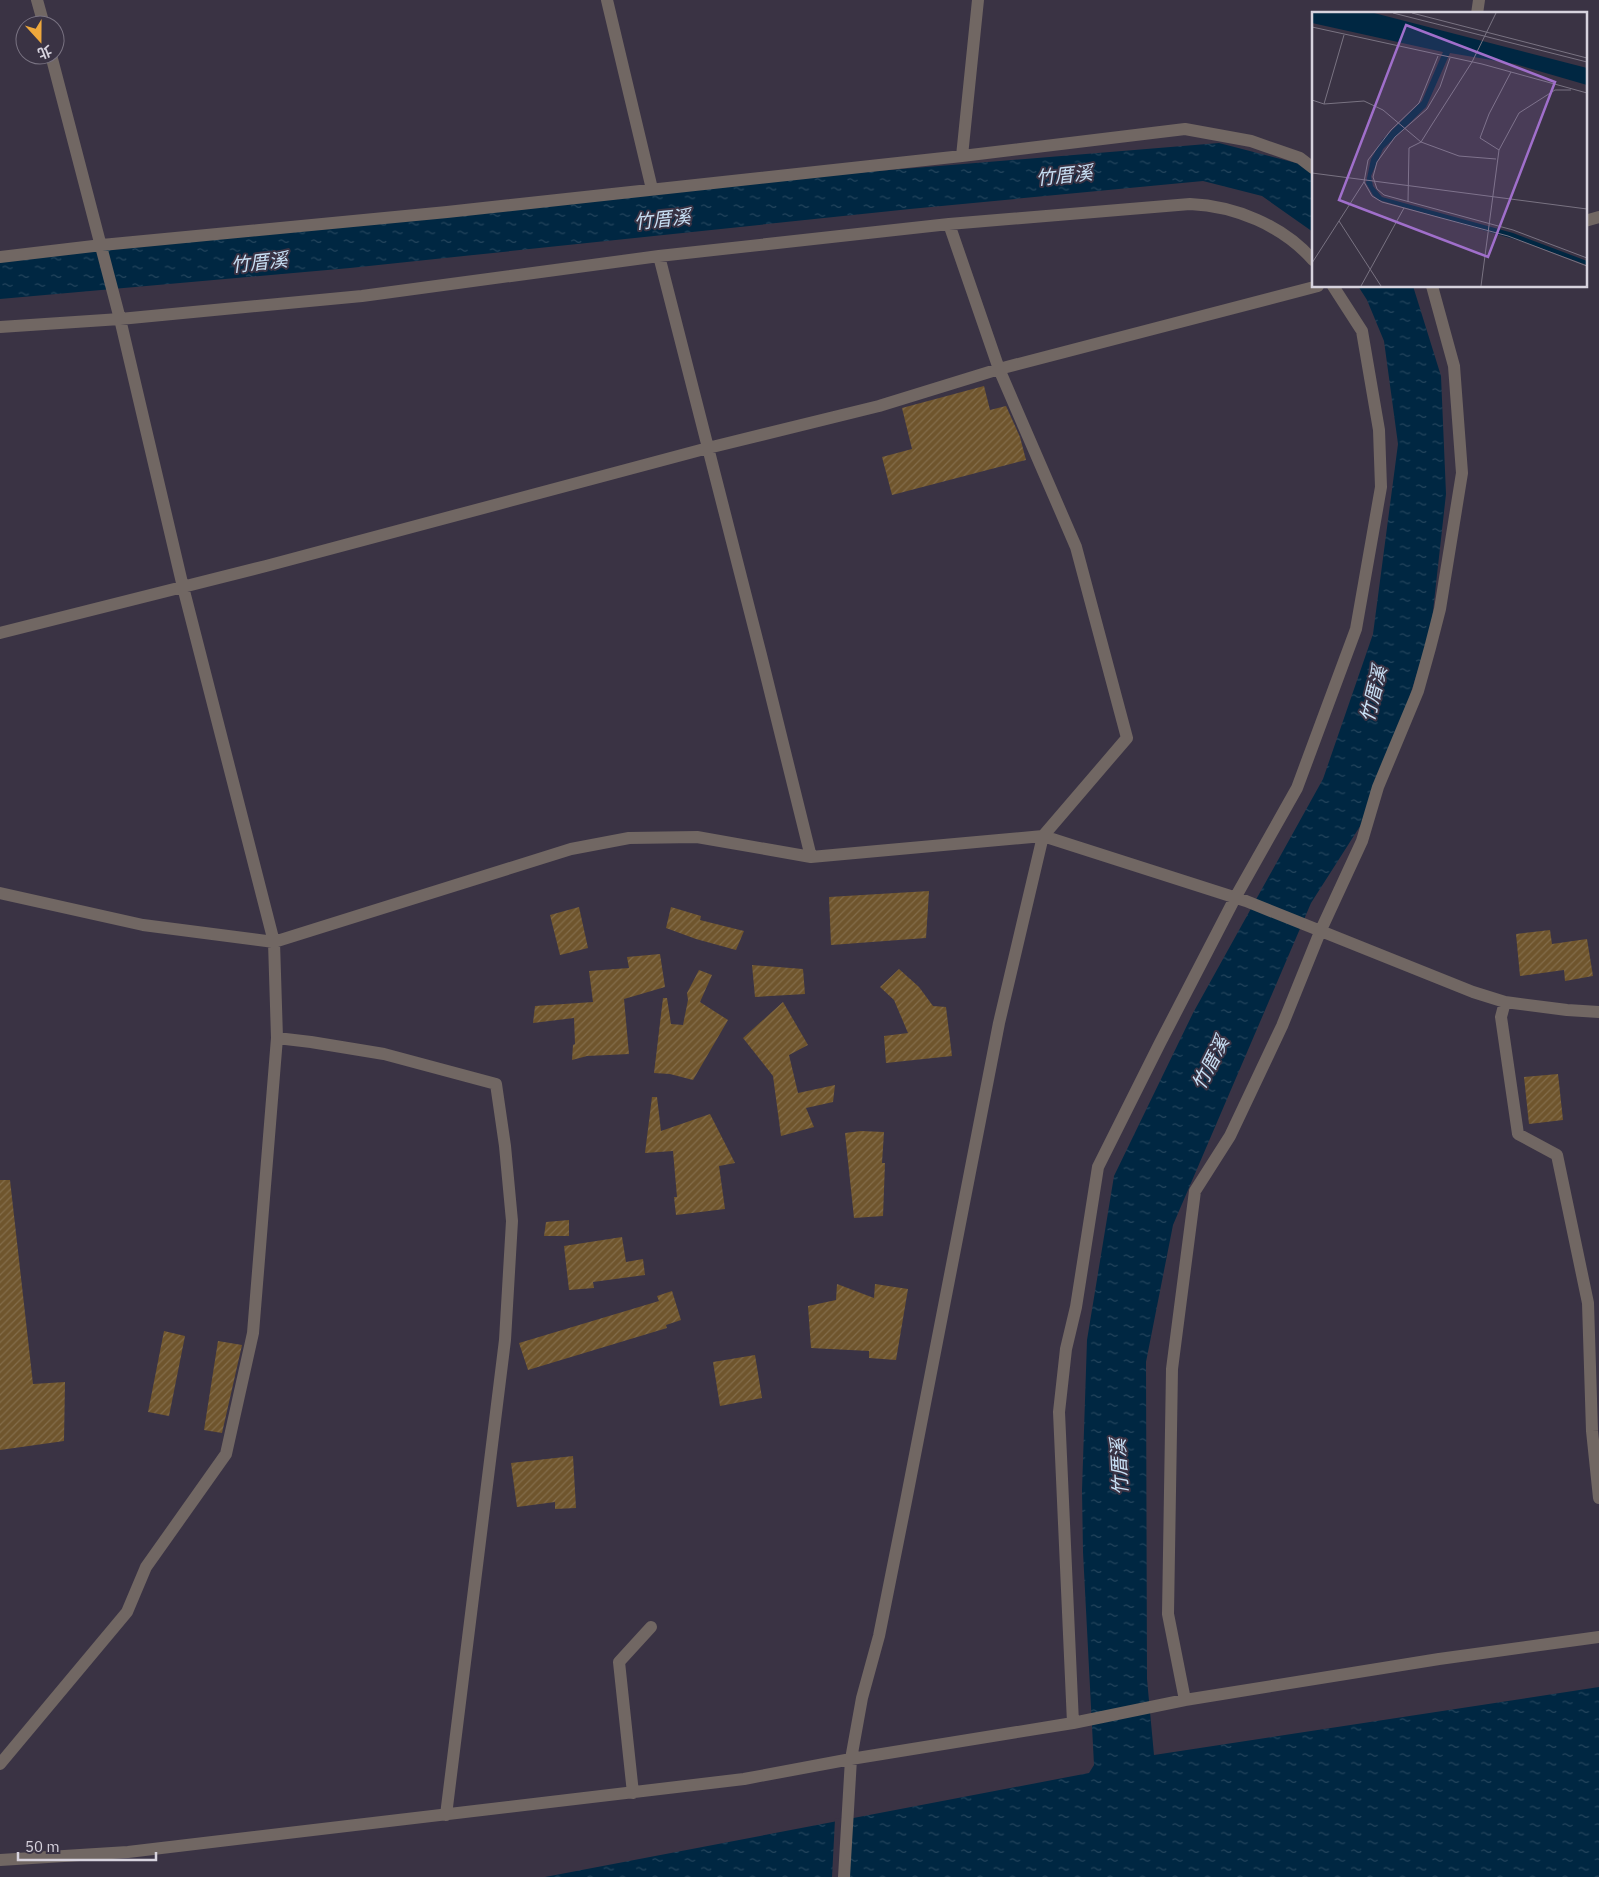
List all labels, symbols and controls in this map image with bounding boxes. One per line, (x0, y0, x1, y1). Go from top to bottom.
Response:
inset map (1312, 12, 1586, 288)
north arrow (15, 15, 65, 65)
text: 北 (35, 41, 54, 63)
water label: 竹厝溪 (1034, 160, 1097, 190)
water label: 竹厝溪 (632, 204, 695, 234)
water label: 竹厝溪 (229, 247, 292, 277)
water label: 竹厝溪 (1354, 661, 1392, 725)
water label: 竹厝溪 (1186, 1029, 1235, 1094)
water label: 竹厝溪 (1105, 1435, 1132, 1496)
scale bar (18, 1830, 155, 1862)
text: 50 m (25, 1837, 60, 1856)

